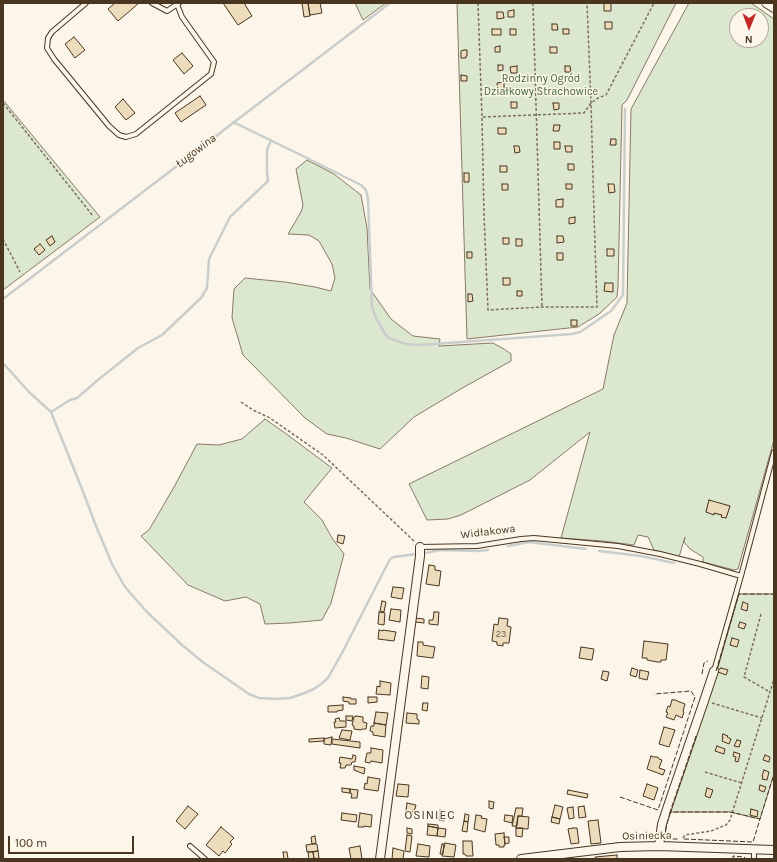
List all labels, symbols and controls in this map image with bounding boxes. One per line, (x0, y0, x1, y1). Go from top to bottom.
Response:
north arrow (729, 8, 769, 48)
text: N (745, 33, 753, 46)
park label: Rodzinny Ogród Działkowy Strachowice (484, 72, 598, 98)
water label: Ługowina (173, 131, 219, 171)
street label: Widłakowa (460, 522, 516, 542)
house number: 23 (496, 629, 506, 639)
district label: OSINIEC (404, 809, 456, 823)
scale bar (10, 828, 136, 854)
street label: Osiniecka (622, 829, 672, 843)
text: 100 m (15, 836, 47, 850)

